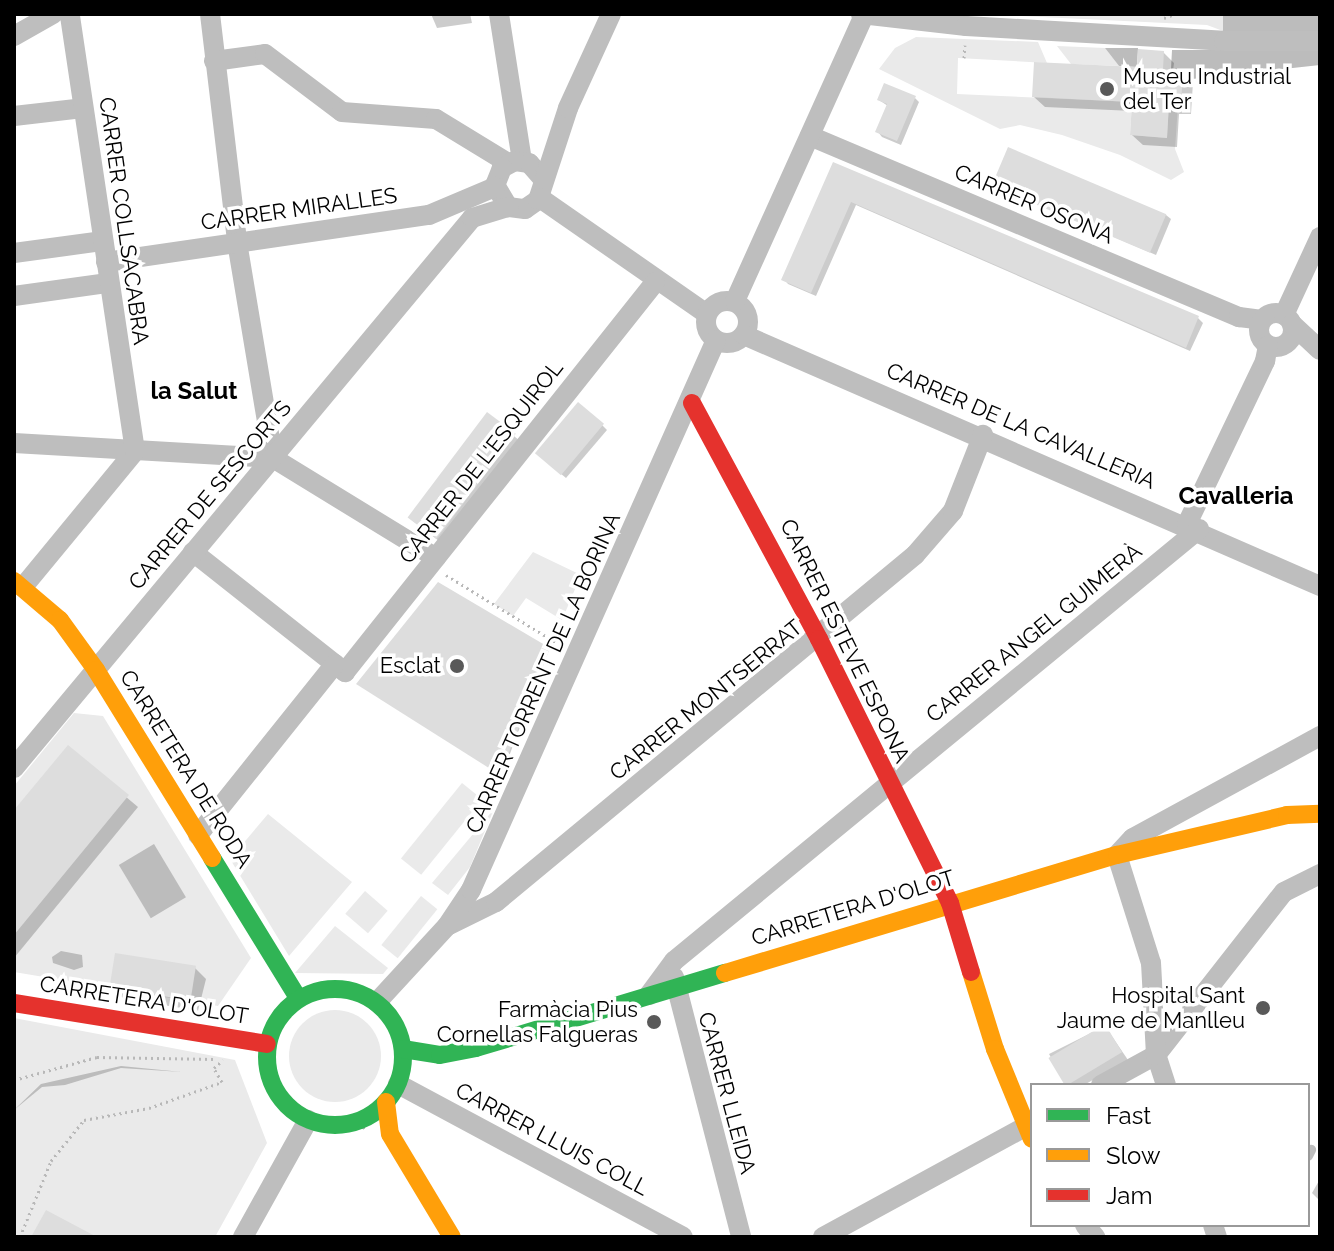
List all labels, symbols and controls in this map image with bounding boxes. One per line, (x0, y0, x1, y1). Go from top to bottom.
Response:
place label: Museu Industrial del Ter (1123, 63, 1291, 114)
marker: Museu Industrial del Ter (1098, 80, 1116, 98)
street label: CARRER COLLSACABRA (94, 95, 154, 347)
street label: CARRER OSONA (951, 159, 1117, 249)
street label: CARRER MIRALLES (199, 182, 399, 236)
street label: CARRER DE L'ESQUIROL (393, 355, 569, 569)
street label: CARRER DE LA CAVALLERIA (882, 357, 1160, 495)
district label: la Salut (150, 377, 238, 405)
street label: CARRER DE SESCORTS (123, 395, 297, 595)
district label: Cavalleria (1178, 482, 1294, 510)
street label: CARRER TORRENT DE LA BORINA (460, 508, 626, 838)
street label: CARRER ESTEVE ESPONA (774, 515, 916, 767)
street label: CARRER ANGEL GUIMERÀ (920, 537, 1148, 729)
street label: CARRER MONTSERRAT (604, 614, 808, 786)
place label: Esclat (380, 653, 441, 679)
marker: Esclat (448, 657, 466, 675)
street label: CARRETERA DE RODA (114, 665, 258, 873)
street label: CARRETERA D'OLOT (748, 864, 958, 952)
street label: CARRETERA D'OLOT (37, 970, 251, 1030)
place label: Hospital Sant Jaume de Manlleu (1057, 982, 1245, 1034)
place label: Farmàcia Pius Cornellas Falgueras (437, 996, 638, 1048)
marker: Hospital Sant Jaume de Manlleu (1252, 997, 1274, 1019)
street label: CARRER LLEIDA (693, 1009, 761, 1177)
marker: Farmàcia Pius Cornellas Falgueras (645, 1013, 663, 1031)
street label: CARRER LLUIS COLL (451, 1077, 653, 1201)
legend (1030, 1083, 1310, 1227)
text: Fast (1106, 1101, 1151, 1130)
text: Slow (1106, 1141, 1160, 1170)
text: Jam (1106, 1181, 1152, 1210)

